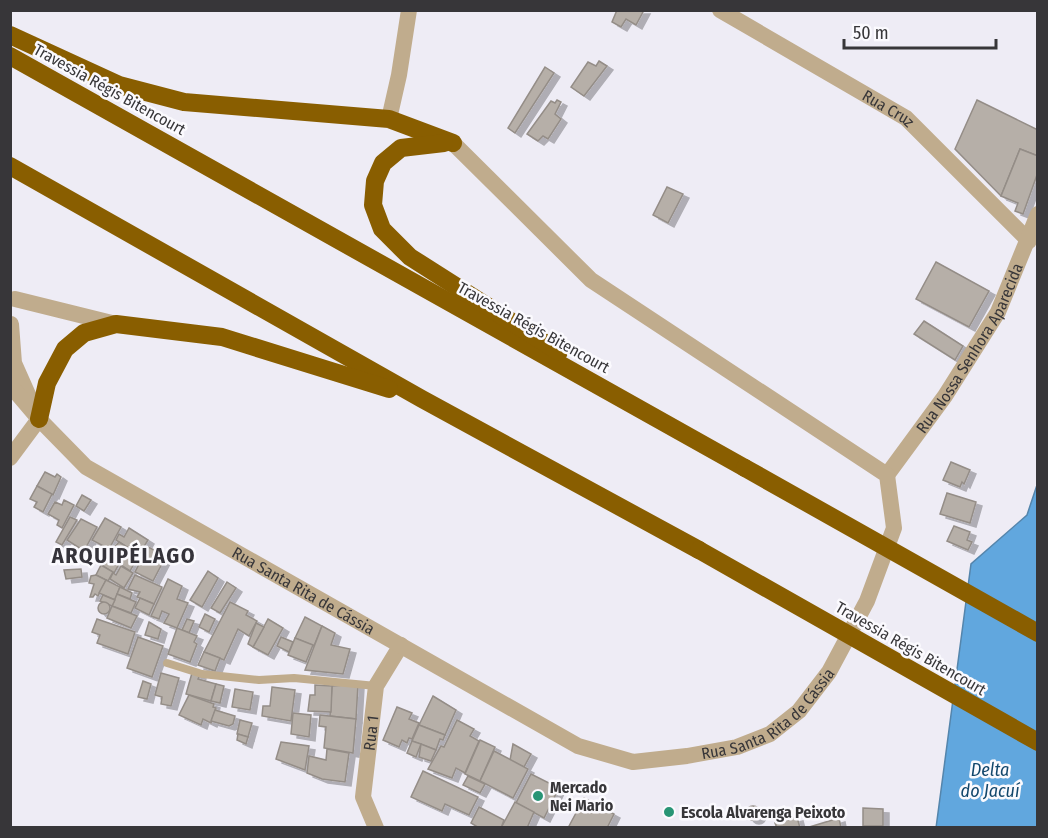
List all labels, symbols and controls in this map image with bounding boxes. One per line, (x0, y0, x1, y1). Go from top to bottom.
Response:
scale bar (844, 12, 996, 50)
text: 50 m (853, 22, 889, 44)
street label: Travessia Régis Bitencourt (31, 40, 190, 139)
street label: Rua Cruz (859, 86, 918, 131)
street label: Rua Nossa Senhora Aparecida (912, 260, 1027, 437)
street label: Travessia Régis Bitencourt (455, 278, 614, 377)
district label: ARQUIPÉLAGO (51, 542, 196, 569)
street label: Rua Santa Rita de Cássia (229, 543, 378, 639)
street label: Travessia Régis Bitencourt (832, 598, 990, 700)
street label: Rua Santa Rita de Cássia (700, 664, 839, 763)
street label: Rua 1 (360, 715, 382, 752)
water label: Delta do Jacuí (961, 759, 1021, 802)
place label: Mercado Nei Mario (550, 778, 614, 815)
marker: Mercado Nei Mario (531, 789, 545, 803)
place label: Escola Alvarenga Peixoto (681, 803, 846, 822)
marker: Escola Alvarenga Peixoto (662, 805, 676, 819)

